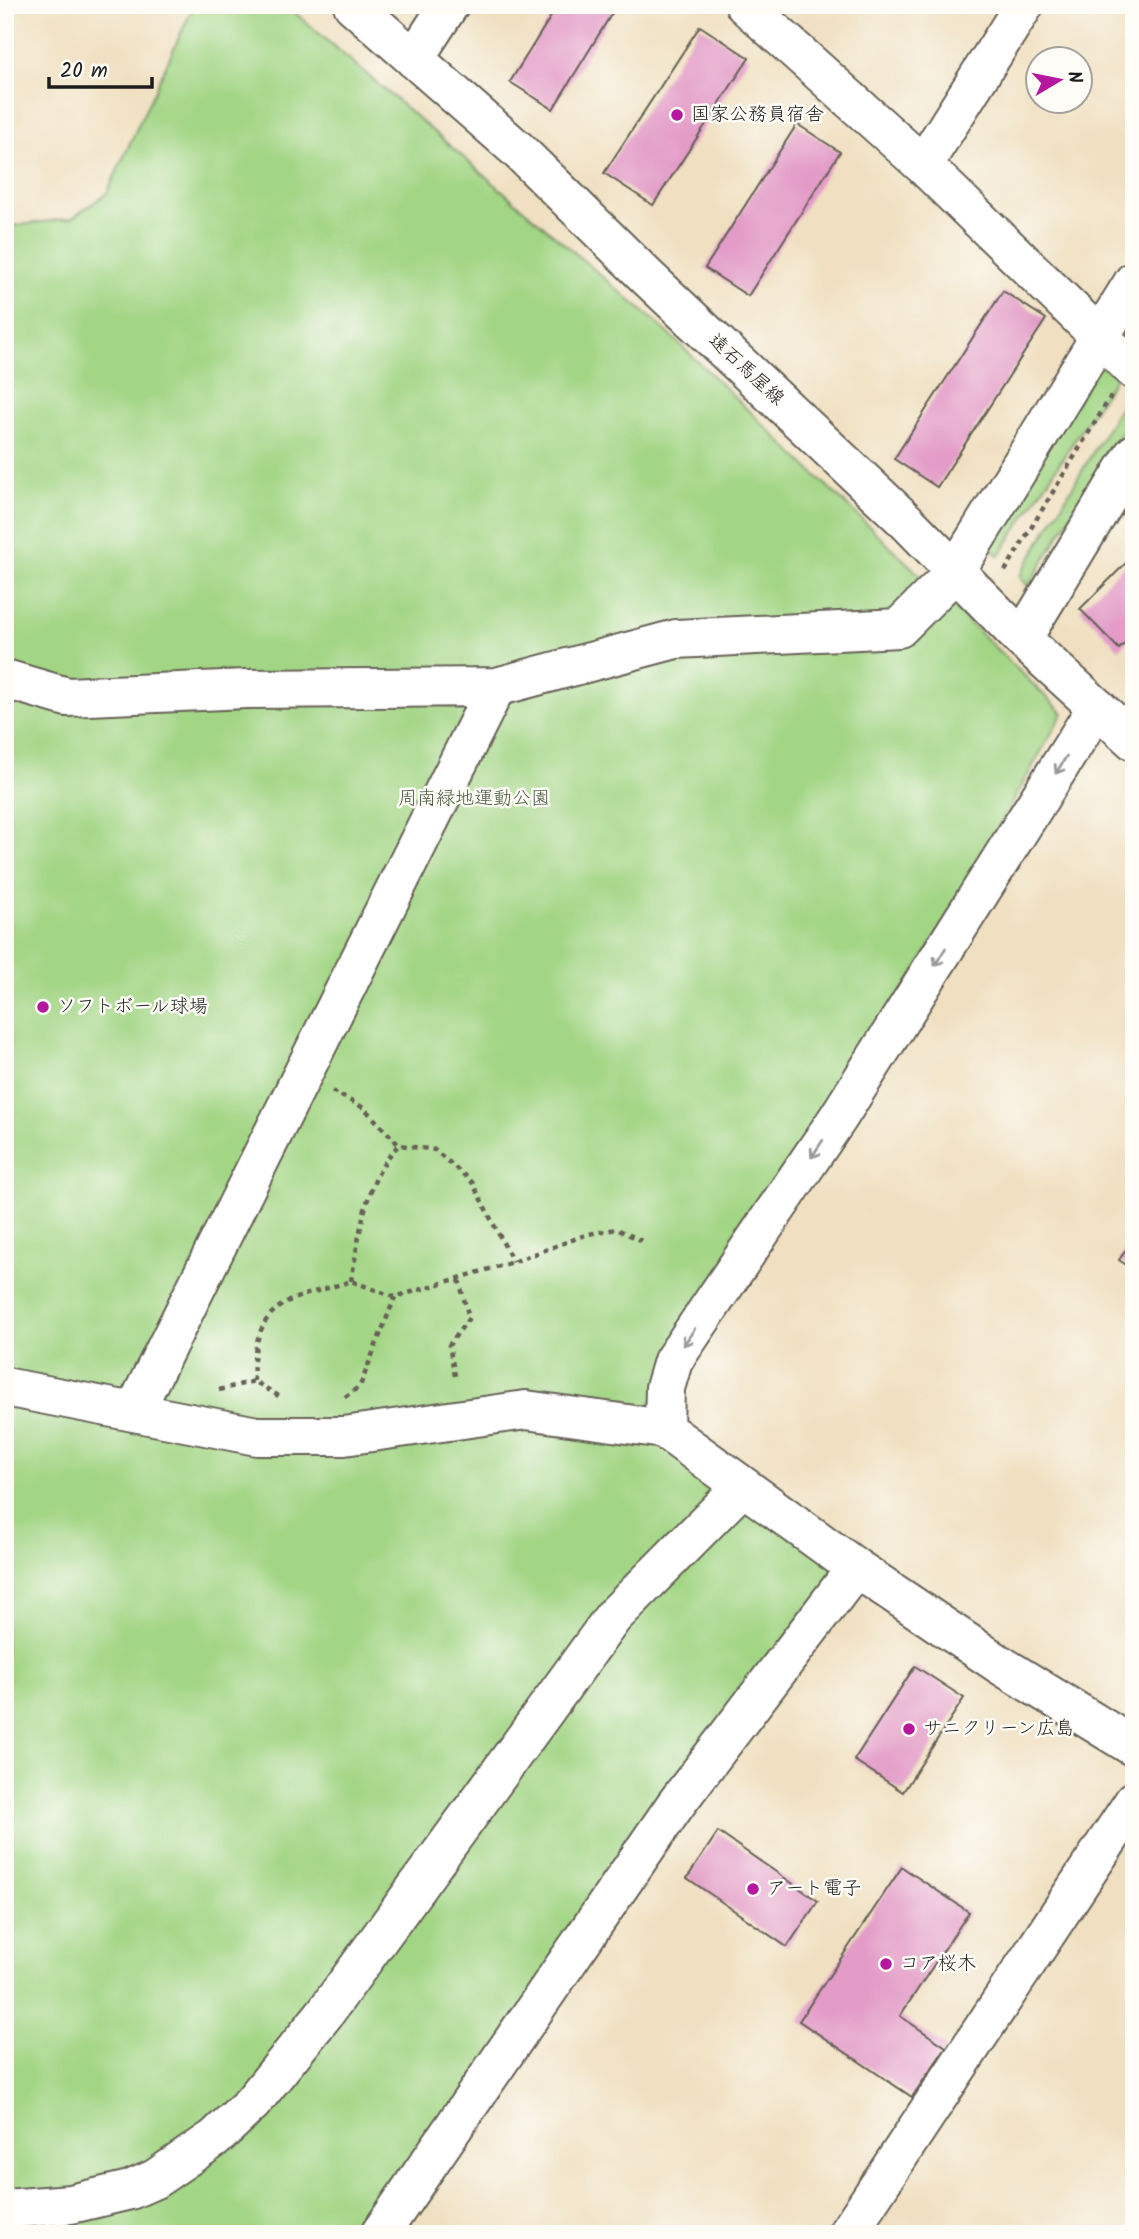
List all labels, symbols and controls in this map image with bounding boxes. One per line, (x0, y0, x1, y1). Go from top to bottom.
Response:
scale bar (49, 46, 152, 90)
north arrow (1024, 46, 1094, 116)
text: 20 m (60, 55, 108, 88)
text: N (1058, 69, 1090, 86)
place label: 国家公務員宿舎 (691, 100, 824, 130)
marker: 国家公務員宿舎 (669, 107, 685, 123)
street label: 遠石馬屋線 (701, 327, 791, 413)
one-way arrow (1053, 754, 1067, 774)
park label: 周南緑地運動公園 (398, 784, 550, 814)
one-way arrow (932, 947, 946, 967)
place label: ソフトボール球場 (57, 992, 208, 1022)
marker: ソフトボール球場 (35, 999, 51, 1015)
one-way arrow (810, 1139, 824, 1158)
one-way arrow (682, 1327, 696, 1346)
place label: サニクリーン広島 (923, 1714, 1074, 1744)
marker: サニクリーン広島 (901, 1721, 917, 1737)
place label: アート電子 (767, 1874, 861, 1904)
marker: アート電子 (745, 1881, 761, 1897)
place label: コア桜木 (900, 1949, 976, 1979)
marker: コア桜木 (878, 1956, 894, 1972)

